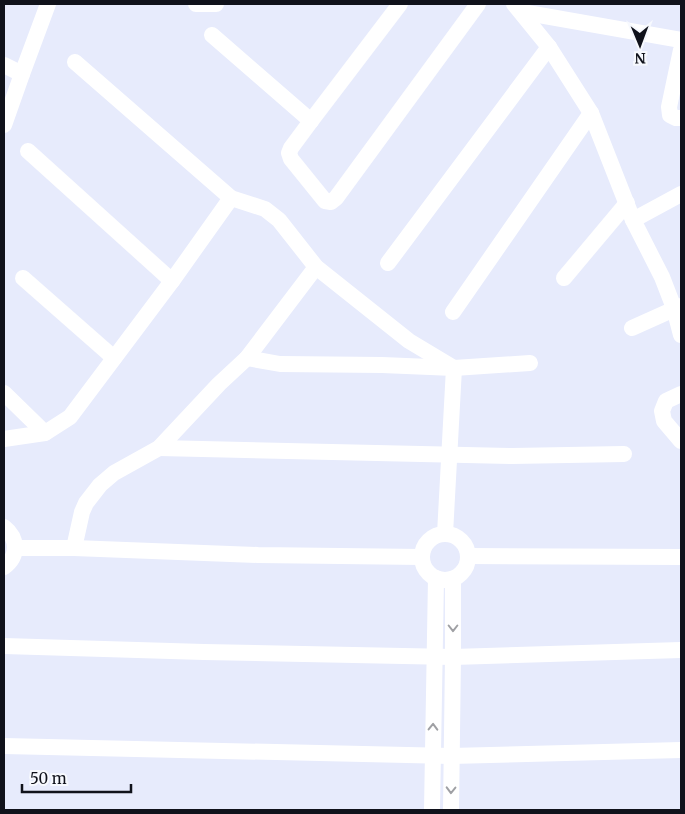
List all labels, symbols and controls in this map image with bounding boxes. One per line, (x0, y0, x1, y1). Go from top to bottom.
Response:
north arrow (615, 20, 665, 70)
text: N (635, 49, 646, 67)
one-way arrow (448, 624, 458, 632)
one-way arrow (428, 722, 438, 730)
scale bar (22, 762, 131, 794)
text: 50 m (30, 769, 67, 788)
one-way arrow (446, 786, 456, 794)

